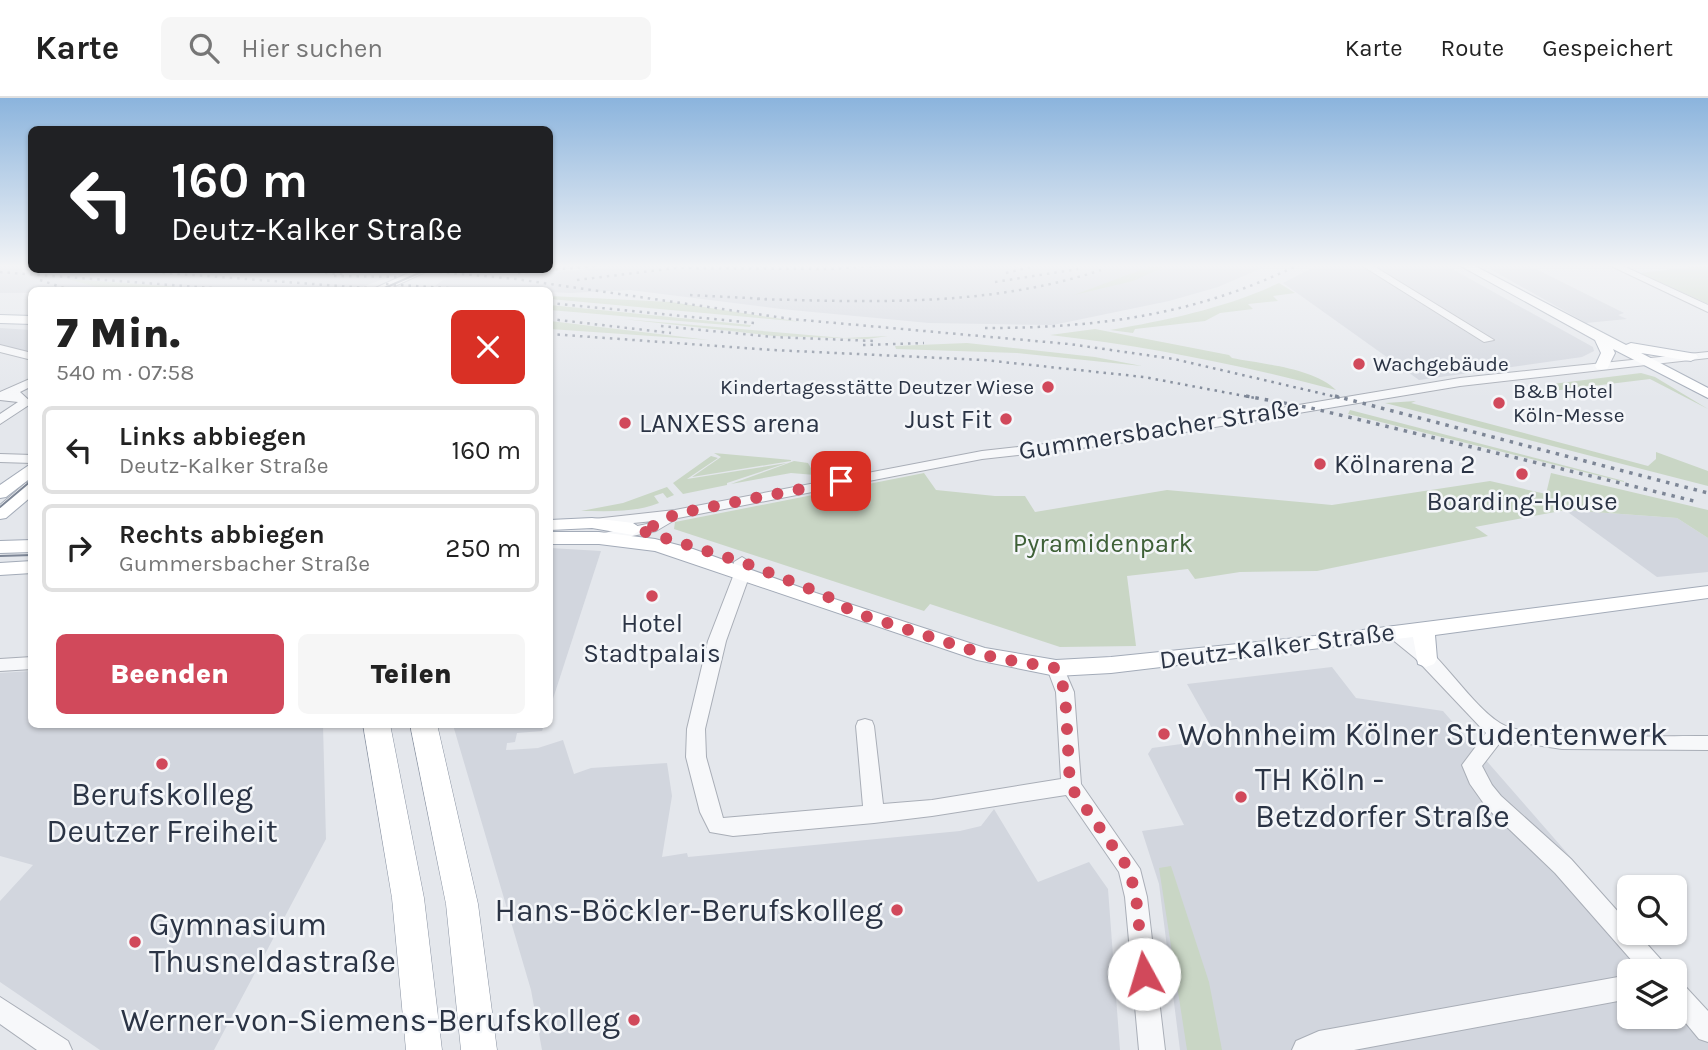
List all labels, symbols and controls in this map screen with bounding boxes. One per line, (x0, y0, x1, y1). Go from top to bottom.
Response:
search box (161, 17, 651, 80)
text: Karte (35, 29, 119, 67)
icon: search (185, 29, 223, 67)
text: Hier suchen (241, 33, 383, 64)
text: Karte (1345, 34, 1403, 62)
text: Route (1441, 34, 1504, 62)
text: Gespeichert (1542, 34, 1673, 62)
text: 160 m (171, 152, 308, 209)
icon: left (56, 154, 147, 245)
text: Deutz-Kalker Straße (171, 211, 463, 248)
text: 7 Min. (56, 308, 180, 358)
button: close (451, 310, 525, 384)
place label: Wachgebäude (1373, 352, 1509, 376)
marker: Wachgebäude (1351, 356, 1367, 372)
text: 540 m · 07:58 (56, 359, 194, 386)
place label: Kindertagesstätte Deutzer Wiese (720, 375, 1034, 399)
marker: Kindertagesstätte Deutzer Wiese (1040, 379, 1056, 395)
place label: B&B Hotel Köln-Messe (1513, 379, 1625, 427)
street label: Gummersbacher Straße (1016, 391, 1302, 467)
marker: B&B Hotel Köln-Messe (1491, 395, 1507, 411)
place label: Just Fit (905, 404, 992, 435)
place label: LANXESS arena (639, 408, 820, 439)
marker: Just Fit (998, 411, 1014, 427)
marker: LANXESS arena (617, 415, 633, 431)
text: Links abbiegen (119, 421, 307, 452)
icon: left (60, 431, 98, 469)
text: 160 m (452, 435, 521, 466)
place label: Kölnarena 2 (1334, 449, 1475, 480)
pin (811, 451, 871, 511)
text: Deutz-Kalker Straße (119, 452, 329, 479)
marker: Kölnarena 2 (1312, 456, 1328, 472)
icon: arrive (822, 462, 860, 500)
marker: Boarding-House (1514, 466, 1530, 482)
place label: Boarding-House (1427, 486, 1618, 517)
text: Rechts abbiegen (119, 519, 325, 550)
park label: Pyramidenpark (1013, 528, 1193, 559)
icon: right (60, 529, 98, 567)
text: 250 m (445, 533, 521, 564)
text: Gummersbacher Straße (119, 550, 370, 577)
marker: Hotel Stadtpalais (644, 588, 660, 604)
place label: Hotel Stadtpalais (583, 608, 721, 669)
street label: Deutz-Kalker Straße (1158, 616, 1396, 676)
button: Beenden (56, 634, 284, 714)
button: Teilen (298, 634, 525, 714)
place label: Wohnheim Kölner Studentenwerk (1178, 716, 1668, 753)
marker: Wohnheim Kölner Studentenwerk (1156, 726, 1172, 742)
marker: Berufskolleg Deutzer Freiheit (154, 756, 170, 772)
place label: TH Köln - Betzdorfer Straße (1255, 761, 1510, 835)
place label: Berufskolleg Deutzer Freiheit (46, 776, 278, 850)
marker: TH Köln - Betzdorfer Straße (1233, 789, 1249, 805)
map controls (1617, 875, 1687, 1029)
button: search (1617, 875, 1687, 945)
place label: Hans-Böckler-Berufskolleg (495, 892, 883, 929)
marker: Hans-Böckler-Berufskolleg (889, 902, 905, 918)
place label: Gymnasium Thusneldastraße (149, 906, 396, 980)
marker: Gymnasium Thusneldastraße (127, 934, 143, 950)
position arrow (1107, 937, 1181, 1011)
button: layers (1617, 959, 1687, 1029)
place label: Werner-von-Siemens-Berufskolleg (121, 1002, 620, 1039)
marker: Werner-von-Siemens-Berufskolleg (626, 1012, 642, 1028)

